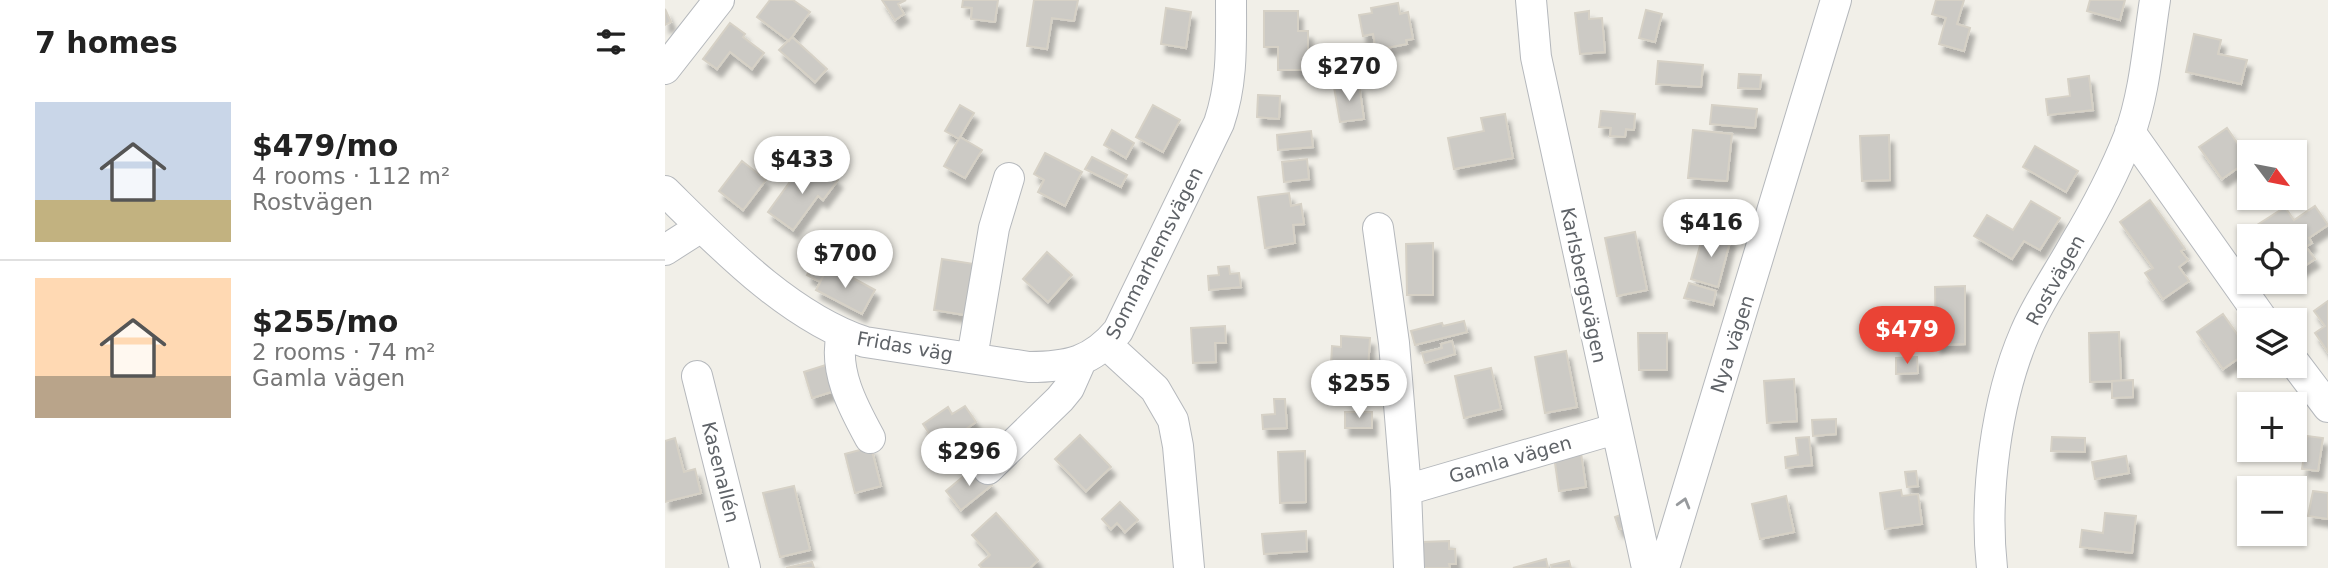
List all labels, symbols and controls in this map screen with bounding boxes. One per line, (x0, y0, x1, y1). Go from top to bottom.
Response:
icon: filters (592, 23, 630, 61)
text: 7 homes (35, 25, 178, 60)
pin: $270 (1308, 43, 1390, 103)
text: $270 (1317, 53, 1381, 79)
text: $479/mo (252, 128, 398, 163)
icon: home (91, 130, 175, 214)
pin: $433 (761, 136, 843, 196)
north arrow (2237, 140, 2307, 210)
map controls (2237, 140, 2307, 546)
text: $433 (770, 146, 834, 172)
text: 4 rooms · 112 m² (252, 163, 450, 189)
street label: Sommarhemsvägen (1101, 163, 1207, 343)
text: Rostvägen (252, 189, 373, 215)
pin: $416 (1670, 200, 1752, 259)
street label: Karlsbergsvägen (1557, 205, 1611, 365)
text: $416 (1679, 209, 1743, 235)
button: locate (2237, 224, 2307, 294)
pin: $700 (804, 230, 886, 290)
street label: Rostvägen (2021, 231, 2089, 329)
text: $700 (813, 240, 877, 266)
street label: Nya vägen (1706, 292, 1758, 396)
text: $255/mo (252, 304, 398, 339)
icon: home (91, 306, 175, 390)
pin: $479 (1866, 306, 1948, 366)
button: layers (2237, 308, 2307, 378)
text: $479 (1875, 316, 1939, 342)
street label: Fridas väg (855, 327, 955, 365)
text: 2 rooms · 74 m² (252, 339, 436, 365)
pin: $255 (1318, 360, 1400, 420)
text: Gamla vägen (252, 365, 405, 391)
text: $255 (1327, 370, 1391, 396)
button: + (2237, 392, 2307, 462)
street label: Kasenallén (698, 419, 744, 525)
pin: $296 (928, 428, 1010, 488)
street label: Gamla vägen (1446, 431, 1574, 487)
text: $296 (937, 438, 1001, 464)
button: − (2237, 476, 2307, 546)
one-way arrow (1675, 497, 1690, 509)

